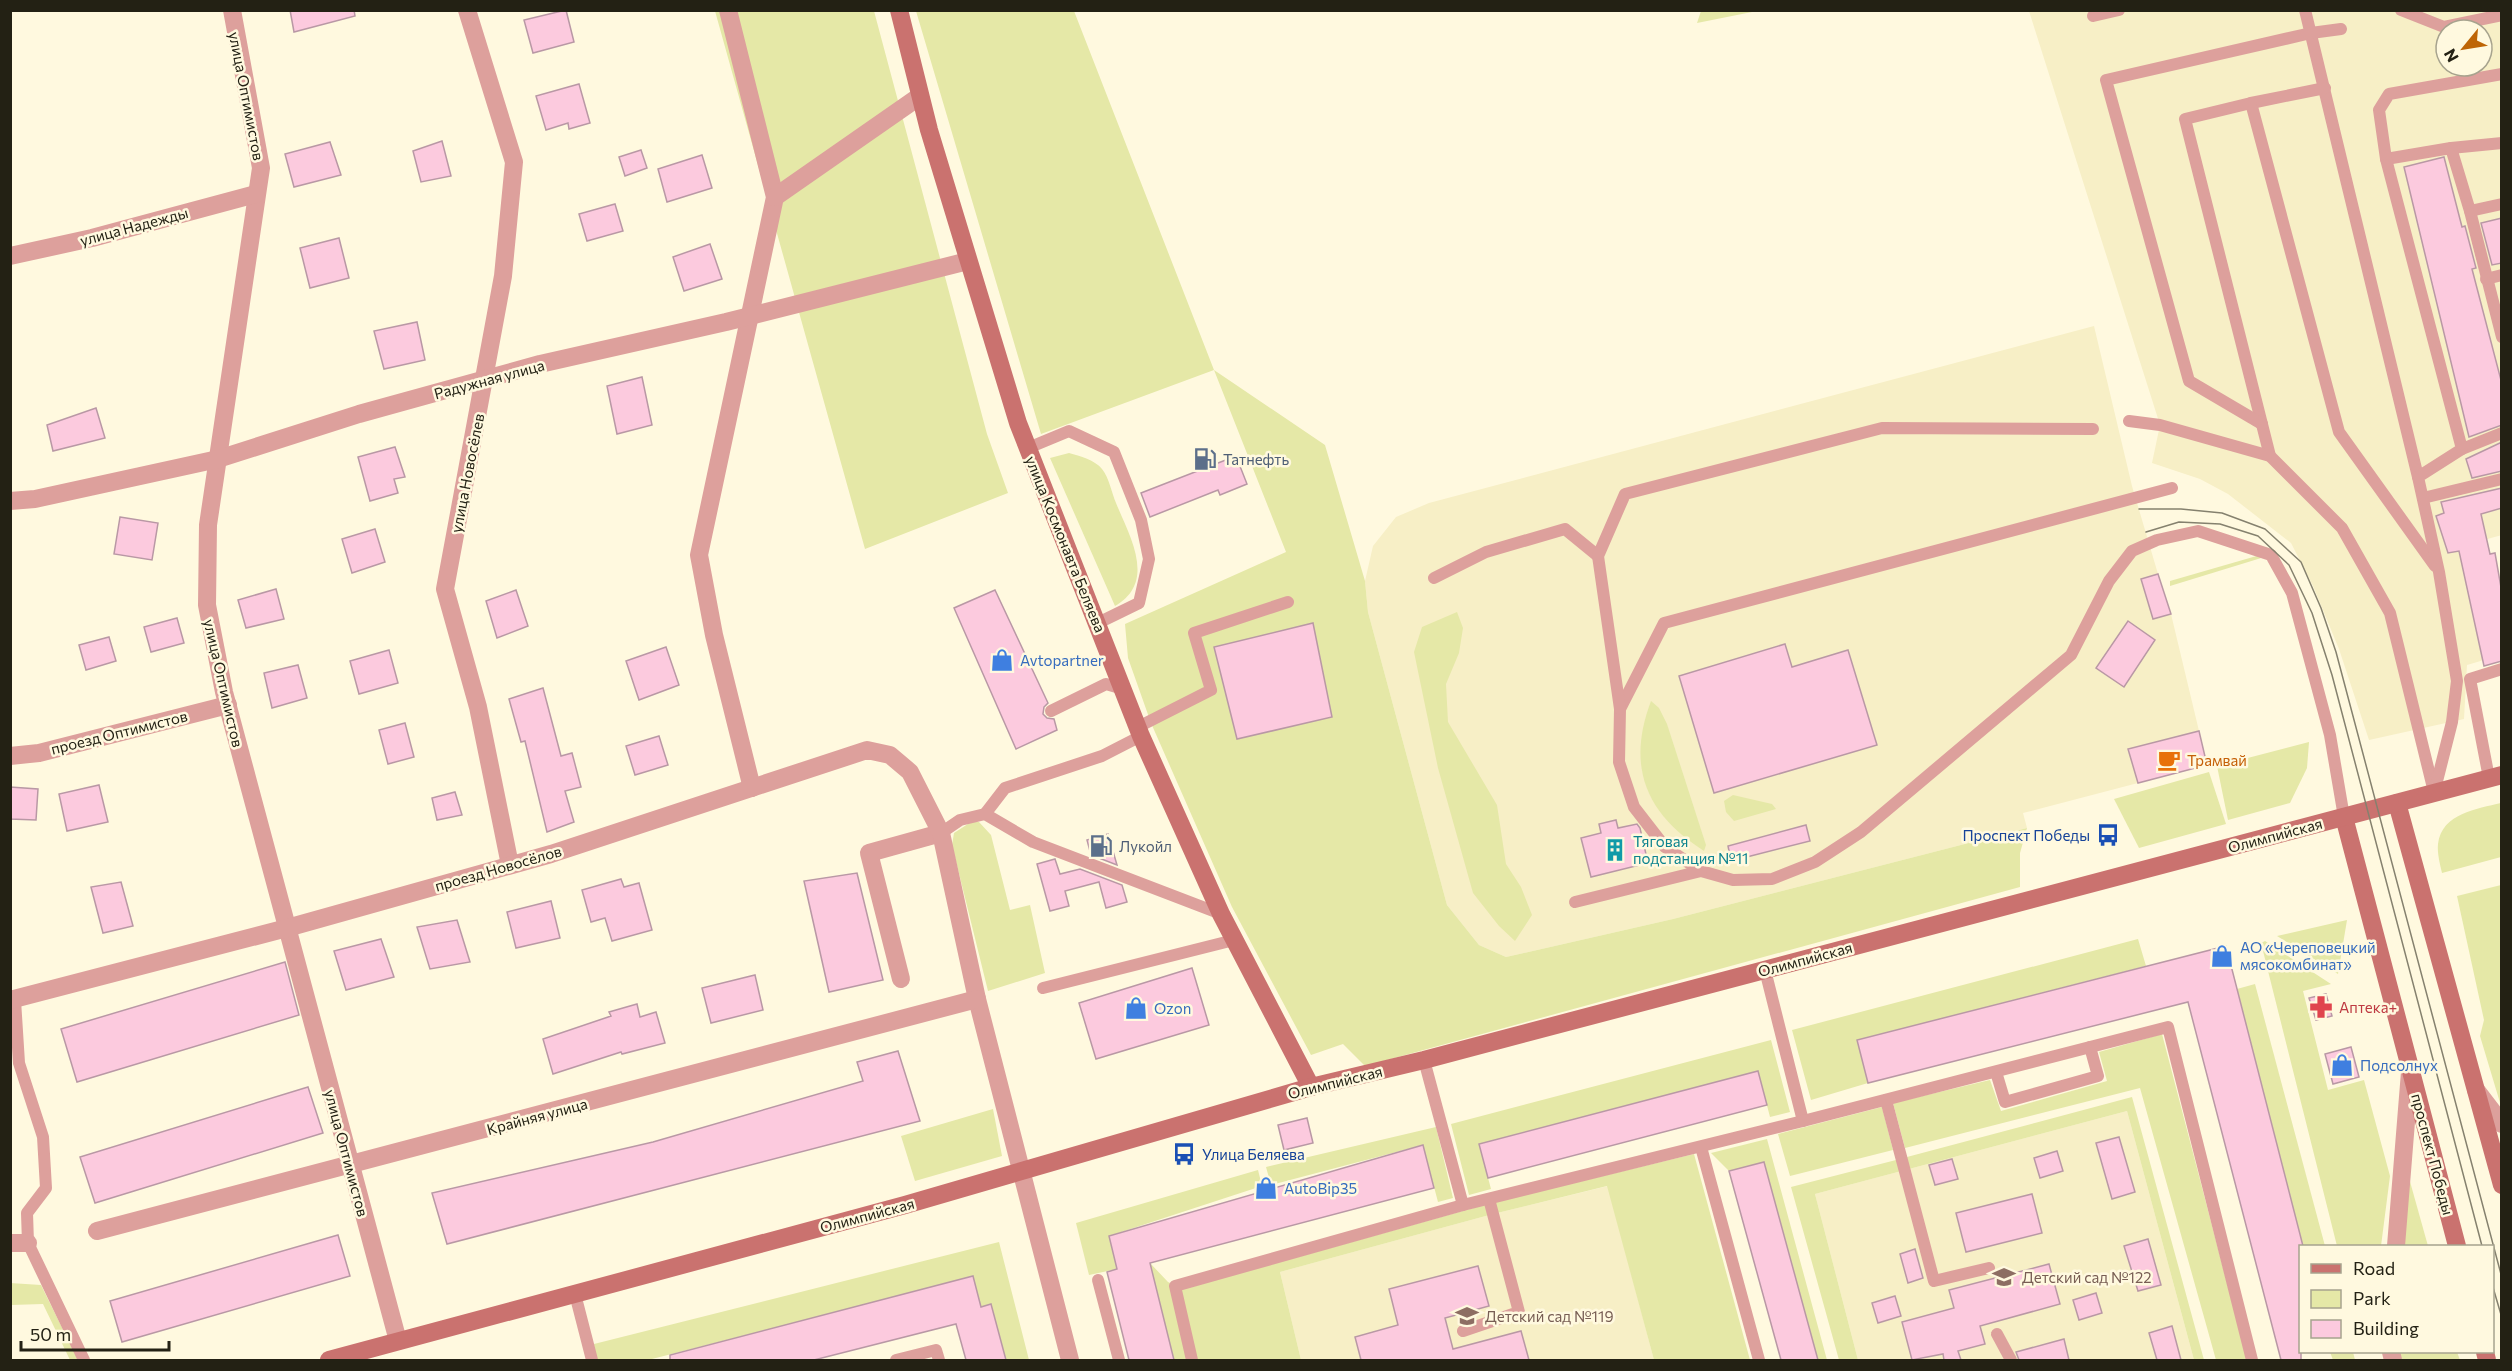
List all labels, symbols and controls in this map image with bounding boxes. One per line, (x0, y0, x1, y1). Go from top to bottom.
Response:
north arrow (2434, 18, 2494, 78)
street label: улица Оптимистов (226, 30, 268, 162)
text: N (2439, 46, 2462, 66)
street label: улица Надежды (78, 203, 190, 249)
street label: Радужная улица (432, 356, 546, 402)
street label: улица Новосёлев (447, 412, 487, 534)
fuel station icon: Татнефть (1192, 446, 1218, 472)
place label: Татнефть (1223, 450, 1289, 468)
street label: улица Космонавта Беляева (1022, 453, 1110, 635)
street label: улица Оптимистов (201, 617, 248, 749)
shop icon: Avtopartner (989, 647, 1015, 673)
place label: Avtopartner (1020, 651, 1104, 669)
street label: проезд Оптимистов (49, 706, 189, 758)
cafe icon: Трамвай (2156, 747, 2182, 773)
place label: Трамвай (2187, 751, 2247, 769)
street label: Олимпийская (2226, 814, 2324, 856)
bus stop icon: Проспект Победы (2095, 822, 2121, 848)
place label: Проспект Победы (1962, 826, 2090, 844)
place label: Тяговая подстанция №11 (1633, 832, 1748, 867)
fuel station icon: Лукойл (1088, 833, 1114, 859)
place label: Лукойл (1119, 837, 1172, 855)
building icon: Тяговая подстанция №11 (1602, 837, 1628, 863)
street label: проезд Новосёлов (432, 841, 564, 895)
street label: Олимпийская (1756, 938, 1854, 980)
place label: АО «Череповецкий мясокомбинат» (2240, 938, 2376, 973)
shop icon: АО «Череповецкий мясокомбинат» (2209, 943, 2235, 969)
pharmacy icon: Аптека+ (2308, 994, 2334, 1020)
shop icon: Ozon (1123, 995, 1149, 1021)
place label: Аптека+ (2339, 998, 2397, 1016)
place label: Ozon (1154, 999, 1191, 1017)
shop icon: Подсолнух (2329, 1052, 2355, 1078)
place label: Подсолнух (2360, 1056, 2438, 1074)
street label: Олимпийская (1286, 1062, 1384, 1102)
street label: улица Оптимистов (321, 1087, 373, 1219)
street label: проспект Победы (2408, 1091, 2458, 1217)
street label: Крайняя улица (485, 1094, 589, 1138)
bus stop icon: Улица Беляева (1171, 1141, 1197, 1167)
place label: Улица Беляева (1202, 1145, 1305, 1163)
shop icon: AutoBip35 (1253, 1175, 1279, 1201)
place label: AutoBip35 (1284, 1179, 1357, 1197)
street label: Олимпийская (818, 1194, 916, 1236)
legend (2299, 1245, 2494, 1353)
text: Road (2353, 1257, 2395, 1279)
school or university icon: Детский сад №122 (1991, 1264, 2017, 1290)
place label: Детский сад №122 (2022, 1268, 2152, 1286)
text: Park (2353, 1287, 2391, 1309)
school or university icon: Детский сад №119 (1454, 1303, 1480, 1329)
place label: Детский сад №119 (1485, 1307, 1614, 1325)
scale bar (21, 1314, 170, 1352)
text: Building (2353, 1317, 2419, 1339)
text: 50 m (30, 1323, 71, 1345)

